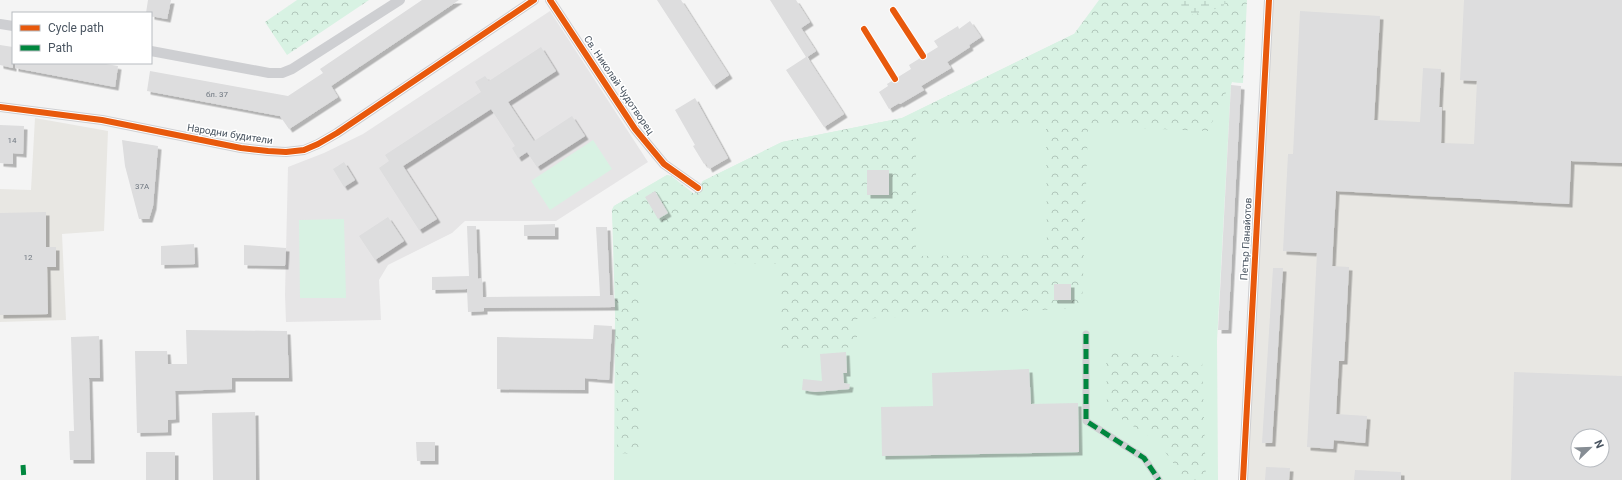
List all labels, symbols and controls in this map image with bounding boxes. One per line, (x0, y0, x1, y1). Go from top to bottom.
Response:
legend (12, 12, 152, 64)
text: Cycle path (48, 21, 104, 35)
street label: Св. Николай Чудотворец (582, 34, 656, 136)
text: Path (48, 41, 73, 55)
house number: бл. 37 (206, 90, 229, 99)
street label: Народни будители (186, 122, 274, 146)
house number: 14 (8, 136, 17, 145)
house number: 37А (135, 182, 150, 191)
street label: Петър Панайотов (1238, 197, 1254, 281)
house number: 12 (24, 253, 33, 262)
north arrow (1570, 428, 1610, 468)
text: N (1591, 438, 1606, 451)

